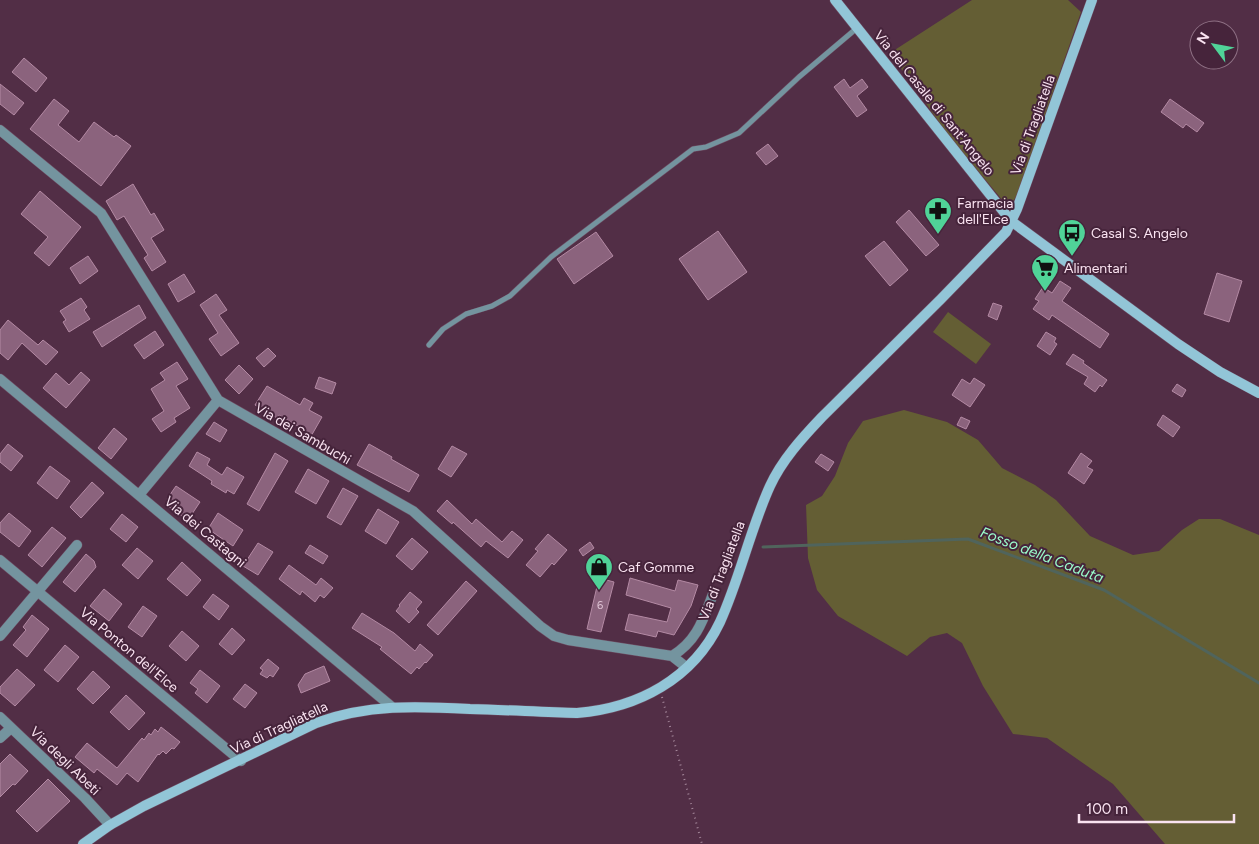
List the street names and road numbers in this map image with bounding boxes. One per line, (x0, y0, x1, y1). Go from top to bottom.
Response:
street label: Via del Casale di Sant'Angelo (870, 27, 998, 179)
street label: Via di Tragliatella (1007, 73, 1059, 177)
street label: Via dei Sambuchi (252, 400, 354, 468)
street label: Via dei Castagni (161, 493, 249, 571)
street label: Via di Tragliatella (695, 519, 749, 623)
street label: Via Ponton dell'Elce (76, 604, 182, 696)
street label: Via di Tragliatella (228, 698, 330, 758)
street label: Via degli Abeti (26, 723, 104, 799)

